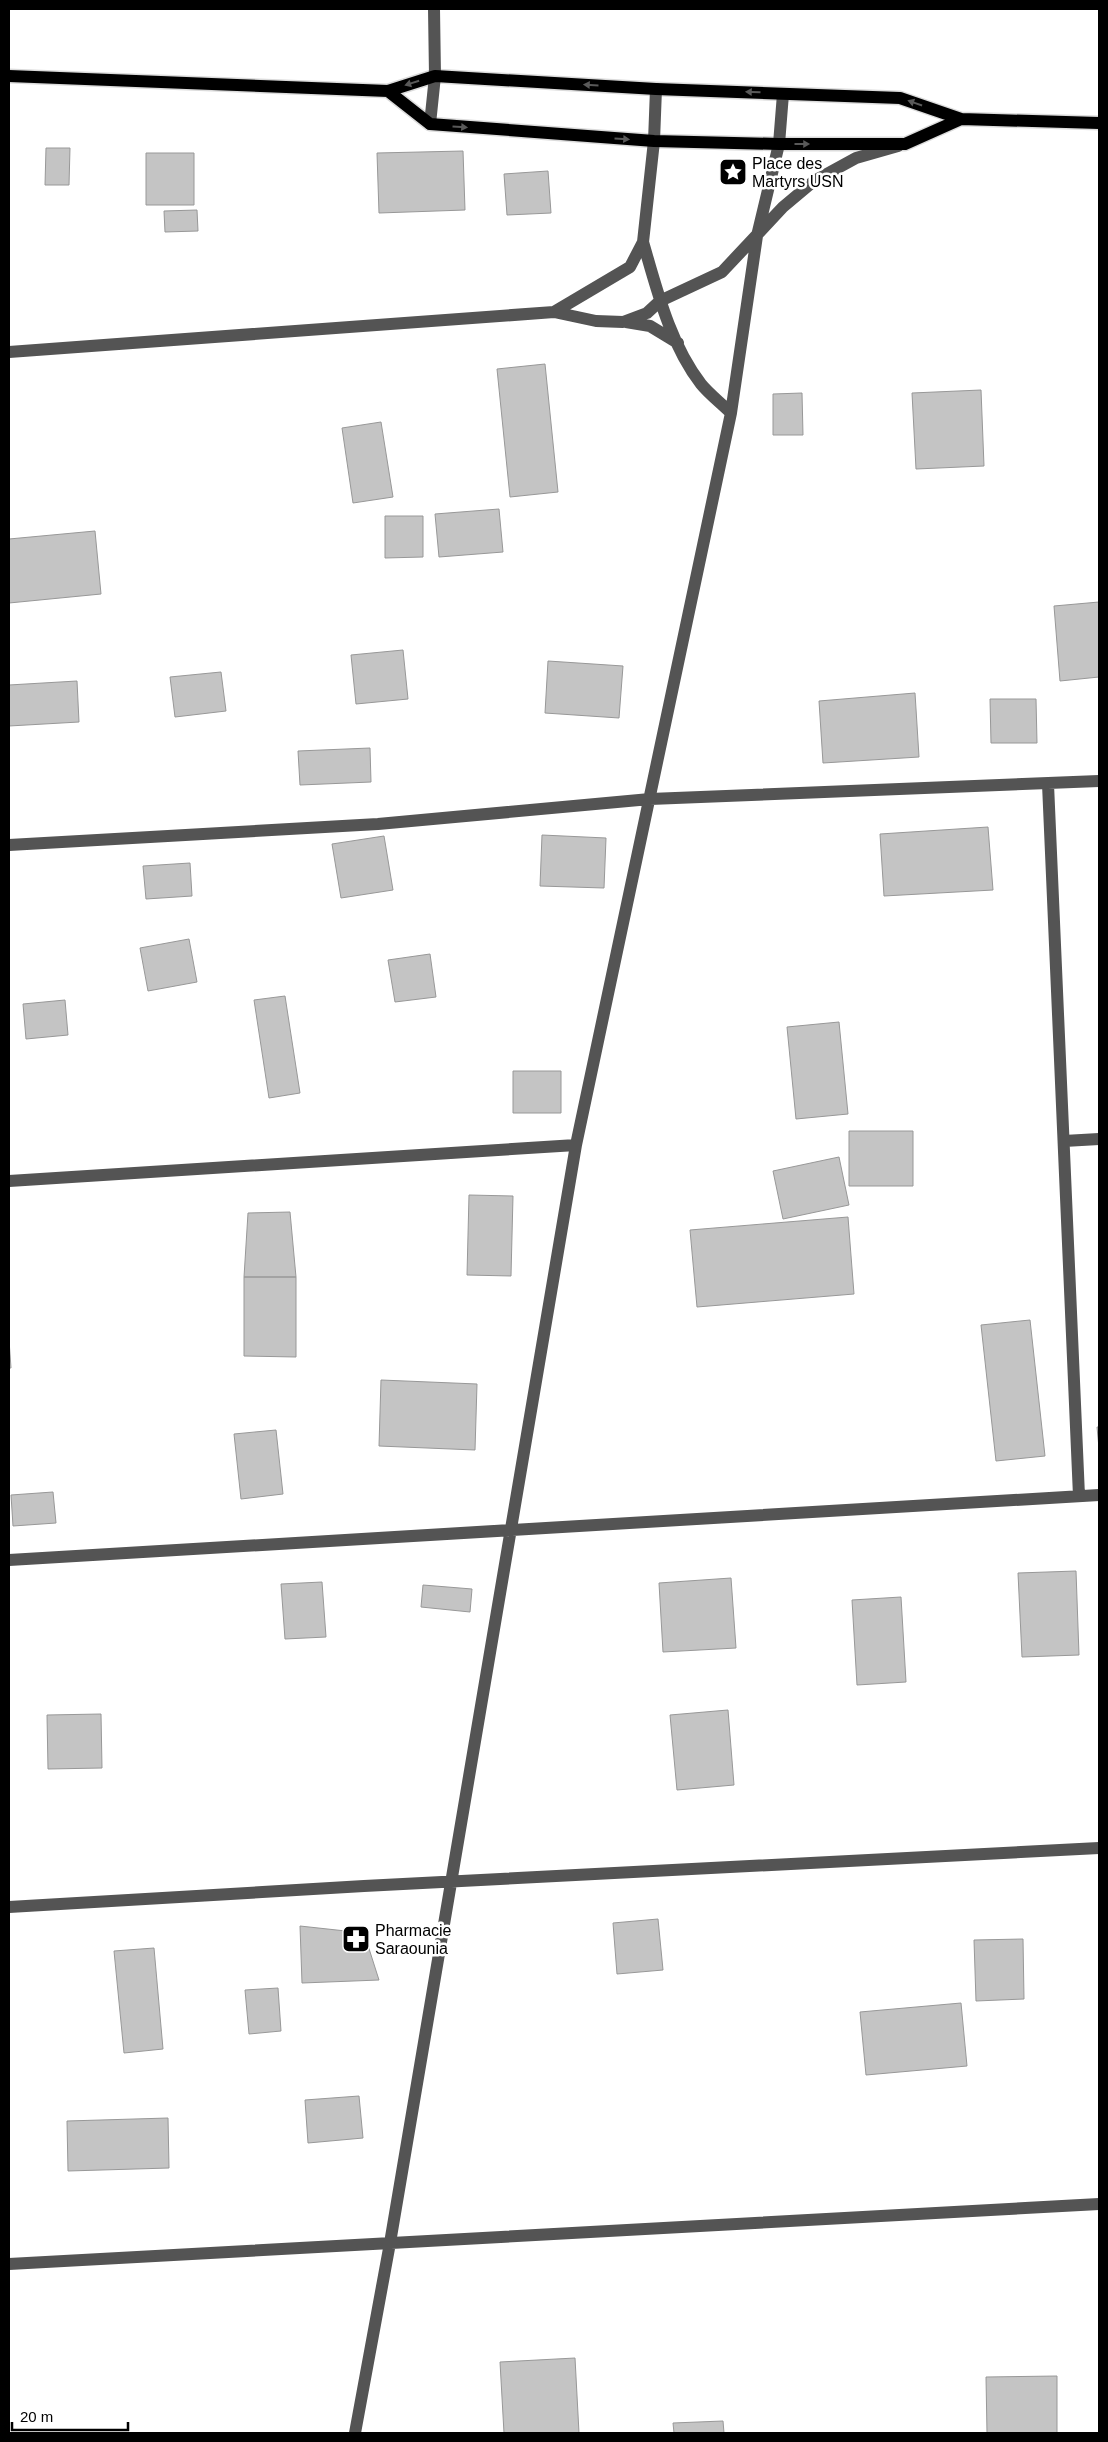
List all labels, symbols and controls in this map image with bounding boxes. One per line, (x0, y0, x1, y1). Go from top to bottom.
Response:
one-way arrow (404, 79, 419, 87)
one-way arrow (582, 80, 598, 88)
one-way arrow (745, 88, 761, 96)
one-way arrow (907, 99, 922, 106)
one-way arrow (452, 123, 468, 131)
one-way arrow (614, 135, 630, 143)
one-way arrow (794, 140, 810, 148)
place label: Place des Martyrs USN (752, 155, 844, 190)
place icon: Place des Martyrs USN (718, 157, 748, 187)
place label: Pharmacie Saraounia (375, 1922, 452, 1957)
pharmacy icon: Pharmacie Saraounia (341, 1924, 371, 1954)
scale bar (12, 2400, 129, 2432)
text: 20 m (20, 2408, 53, 2425)

